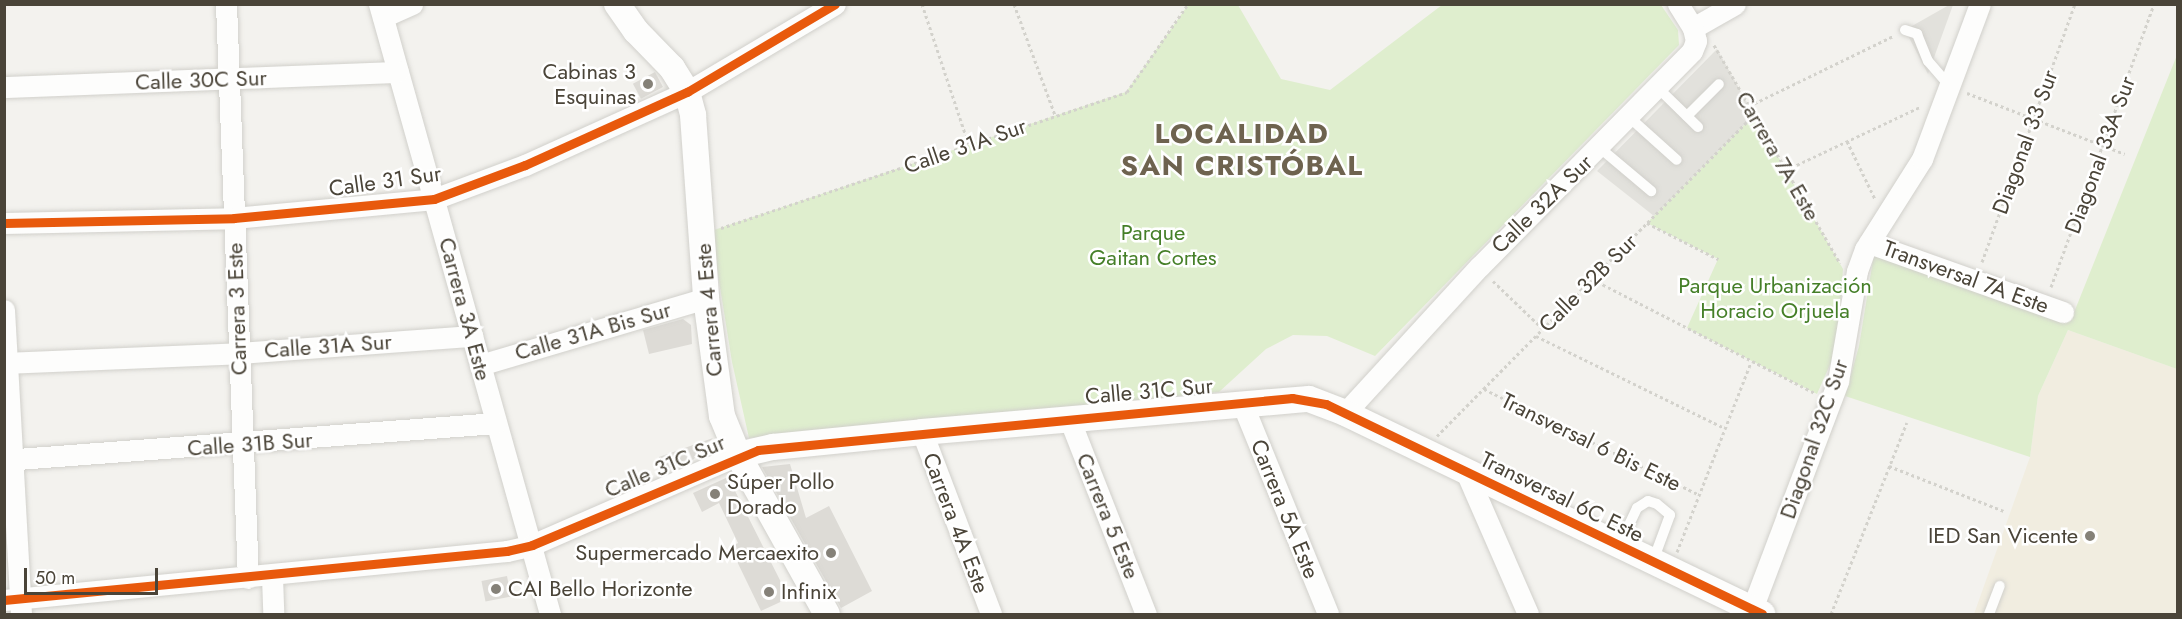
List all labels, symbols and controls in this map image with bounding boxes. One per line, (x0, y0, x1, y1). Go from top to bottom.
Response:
place label: Cabinas 3 Esquinas (542, 58, 636, 110)
street label: Calle 30C Sur (135, 65, 267, 95)
street label: Diagonal 33 Sur (1987, 66, 2063, 218)
street label: Diagonal 33A Sur (2059, 73, 2141, 237)
marker: Cabinas 3 Esquinas (641, 77, 655, 91)
street label: Carrera 7A Este (1730, 87, 1826, 225)
street label: Calle 31A Sur (900, 113, 1030, 179)
district label: LOCALIDAD SAN CRISTÓBAL (1120, 117, 1364, 183)
street label: Calle 32A Sur (1486, 149, 1598, 259)
street label: Calle 31 Sur (327, 160, 443, 202)
park label: Parque Gaitan Cortes (1089, 219, 1217, 270)
street label: Calle 32B Sur (1533, 228, 1643, 338)
street label: Carrera 3A Este (433, 235, 497, 383)
street label: Transversal 7A Este (1880, 235, 2052, 319)
street label: Carrera 3 Este (221, 242, 253, 376)
street label: Carrera 4 Este (690, 242, 728, 378)
park label: Parque Urbanización Horacio Orjuela (1678, 272, 1872, 324)
street label: Calle 31A Bis Sur (512, 296, 674, 366)
street label: Calle 31A Sur (263, 328, 393, 364)
street label: Diagonal 32C Sur (1774, 356, 1854, 522)
street label: Calle 31C Sur (1084, 372, 1214, 410)
street label: Transversal 6 Bis Este (1497, 387, 1685, 497)
street label: Calle 31B Sur (186, 426, 314, 462)
street label: Calle 31C Sur (601, 429, 729, 503)
street label: Carrera 5A Este (1245, 436, 1325, 582)
street label: Transversal 6C Este (1476, 446, 1648, 548)
street label: Carrera 4A Este (917, 449, 995, 597)
street label: Carrera 5 Este (1071, 449, 1145, 583)
place label: Súper Pollo Dorado (727, 468, 834, 520)
marker: Súper Pollo Dorado (708, 487, 722, 501)
place label: IED San Vicente (1928, 523, 2078, 549)
marker: IED San Vicente (2083, 529, 2097, 543)
place label: Supermercado Mercaexito (575, 540, 819, 566)
marker: Supermercado Mercaexito (824, 546, 838, 560)
scale bar (27, 556, 160, 594)
text: 50 m (35, 565, 75, 591)
place label: CAI Bello Horizonte (508, 576, 693, 602)
place label: Infinix (781, 579, 836, 605)
marker: CAI Bello Horizonte (489, 582, 503, 596)
marker: Infinix (762, 585, 776, 599)

